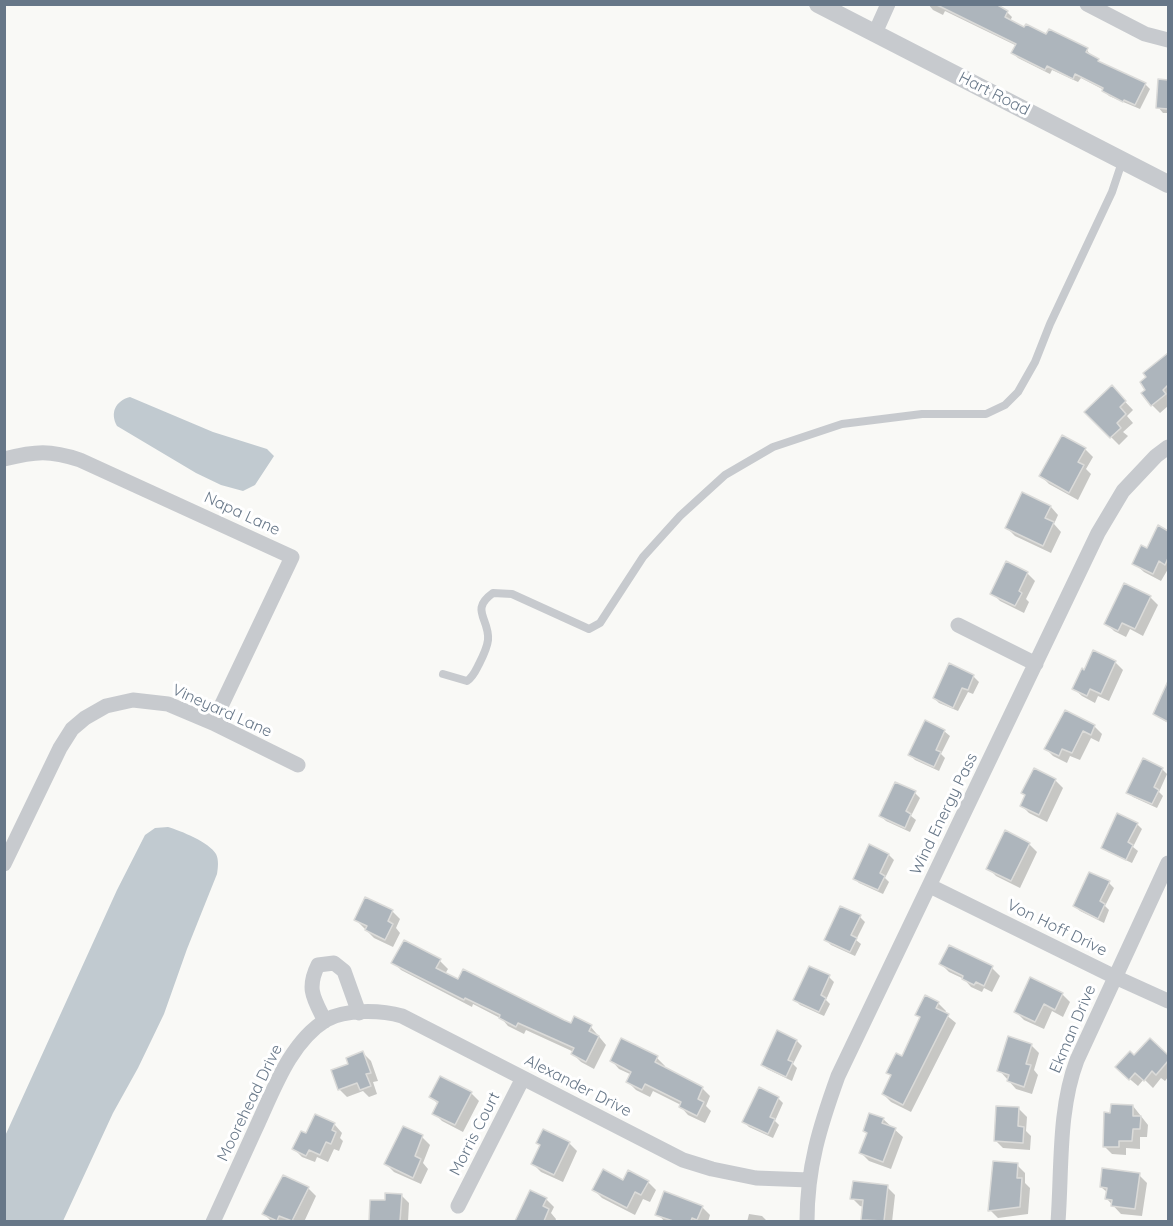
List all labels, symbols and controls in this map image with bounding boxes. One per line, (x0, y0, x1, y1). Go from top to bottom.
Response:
street label: Hart Road (955, 68, 1033, 120)
street label: Napa Lane (201, 488, 283, 540)
street label: Vineyard Lane (169, 680, 275, 742)
street label: Wind Energy Pass (906, 750, 982, 878)
street label: Von Hoff Drive (1004, 895, 1110, 961)
street label: Ekman Drive (1046, 982, 1100, 1076)
street label: Moorehead Drive (213, 1041, 287, 1165)
street label: Alexander Drive (521, 1051, 635, 1121)
street label: Morris Court (446, 1089, 504, 1179)

